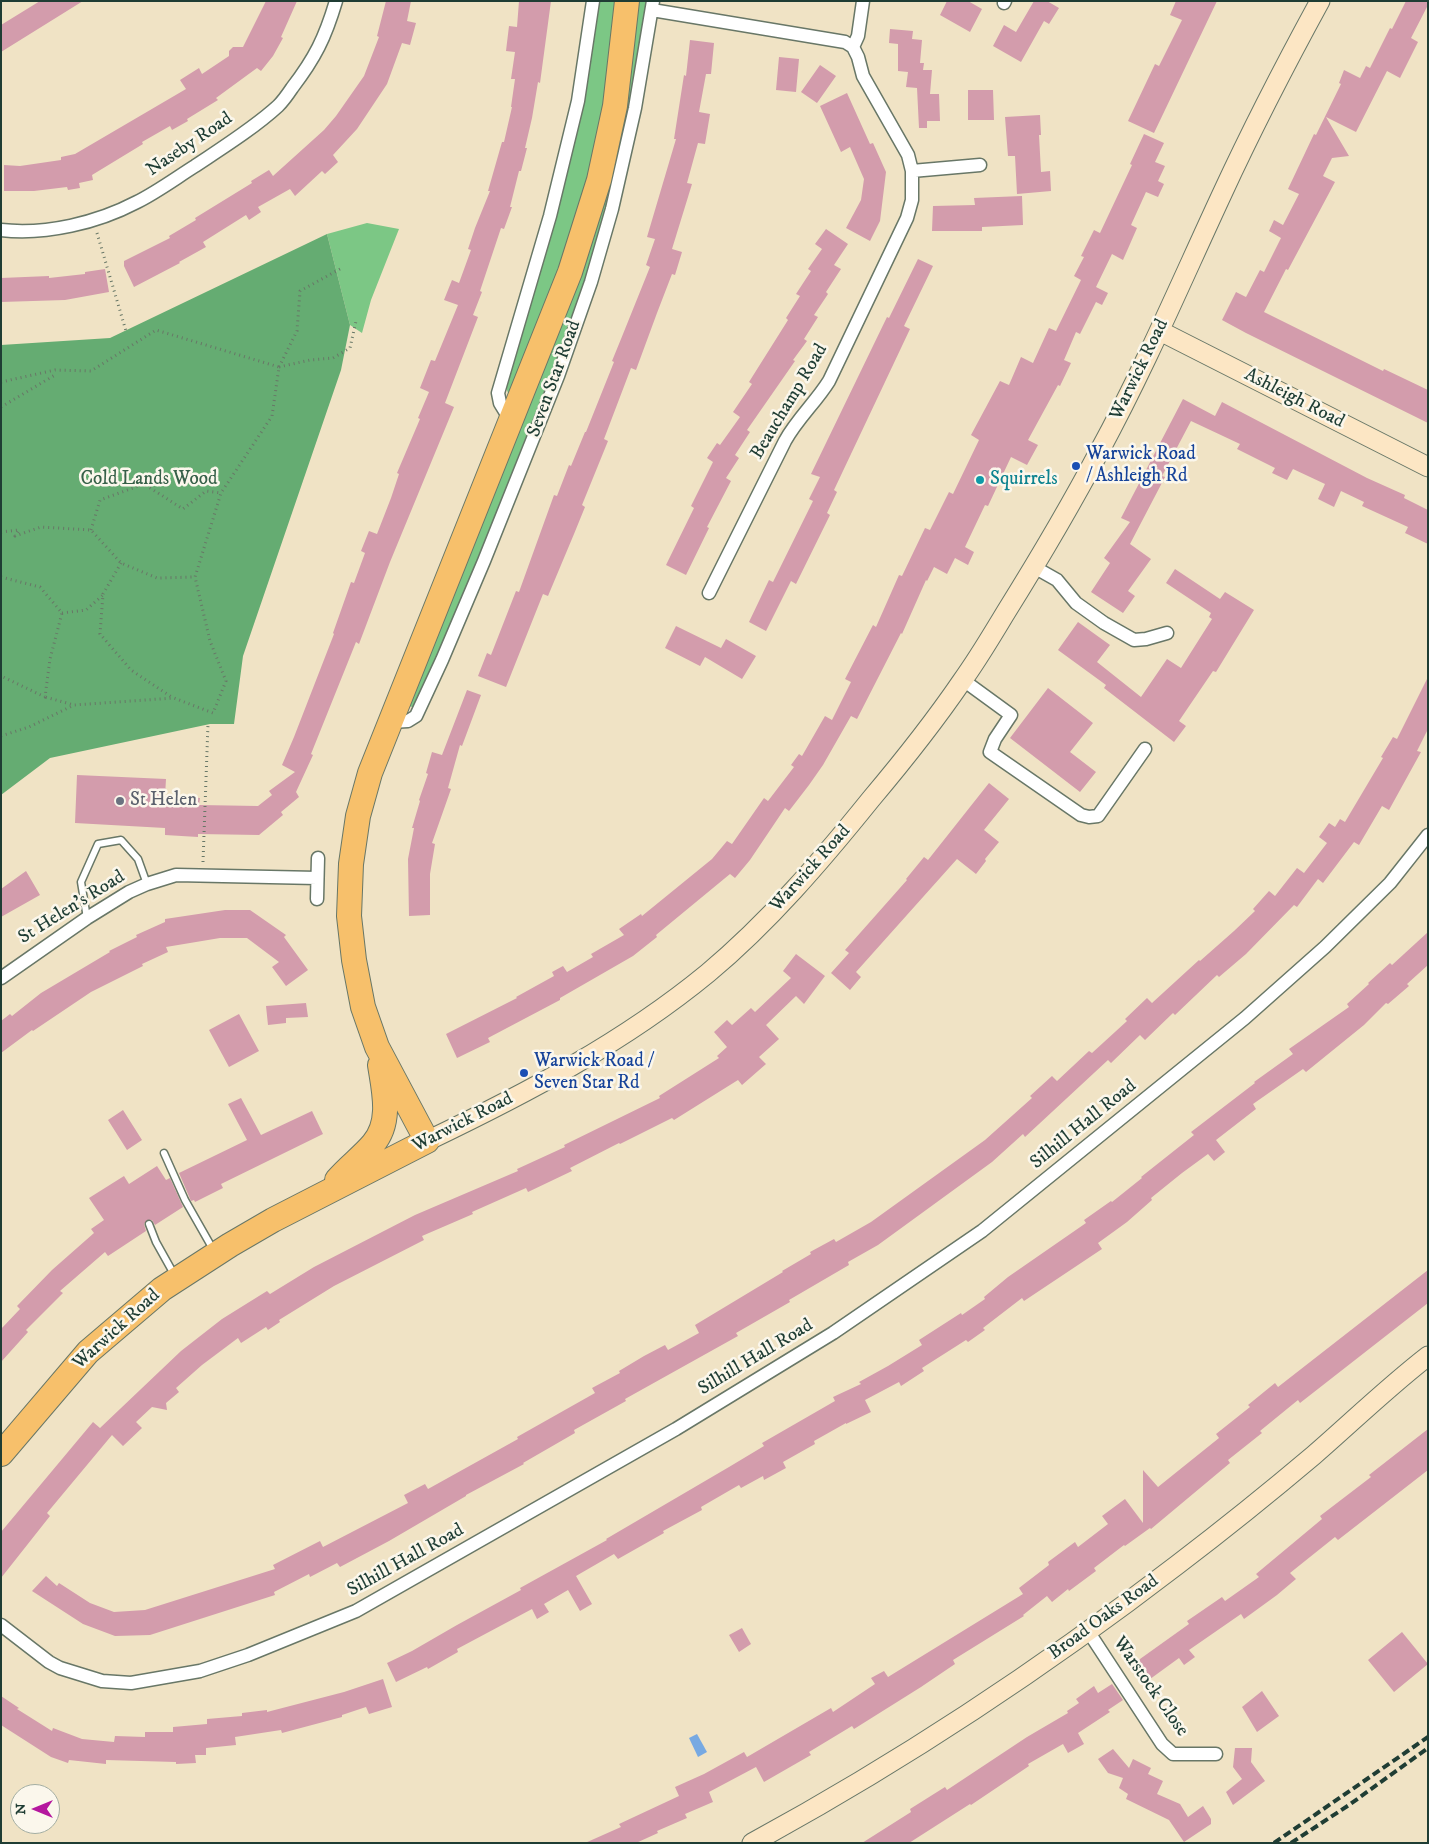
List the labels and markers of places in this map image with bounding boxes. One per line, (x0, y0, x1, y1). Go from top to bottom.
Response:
place label: Warwick Road / Ashleigh Rd (1086, 444, 1196, 488)
marker: Warwick Road / Ashleigh Rd (1070, 460, 1082, 472)
place label: Squirrels (990, 469, 1057, 491)
marker: Squirrels (974, 474, 986, 486)
place label: St Helen (130, 790, 197, 812)
marker: St Helen (114, 795, 126, 807)
place label: Warwick Road / Seven Star Rd (534, 1051, 653, 1095)
marker: Warwick Road / Seven Star Rd (518, 1067, 530, 1079)

